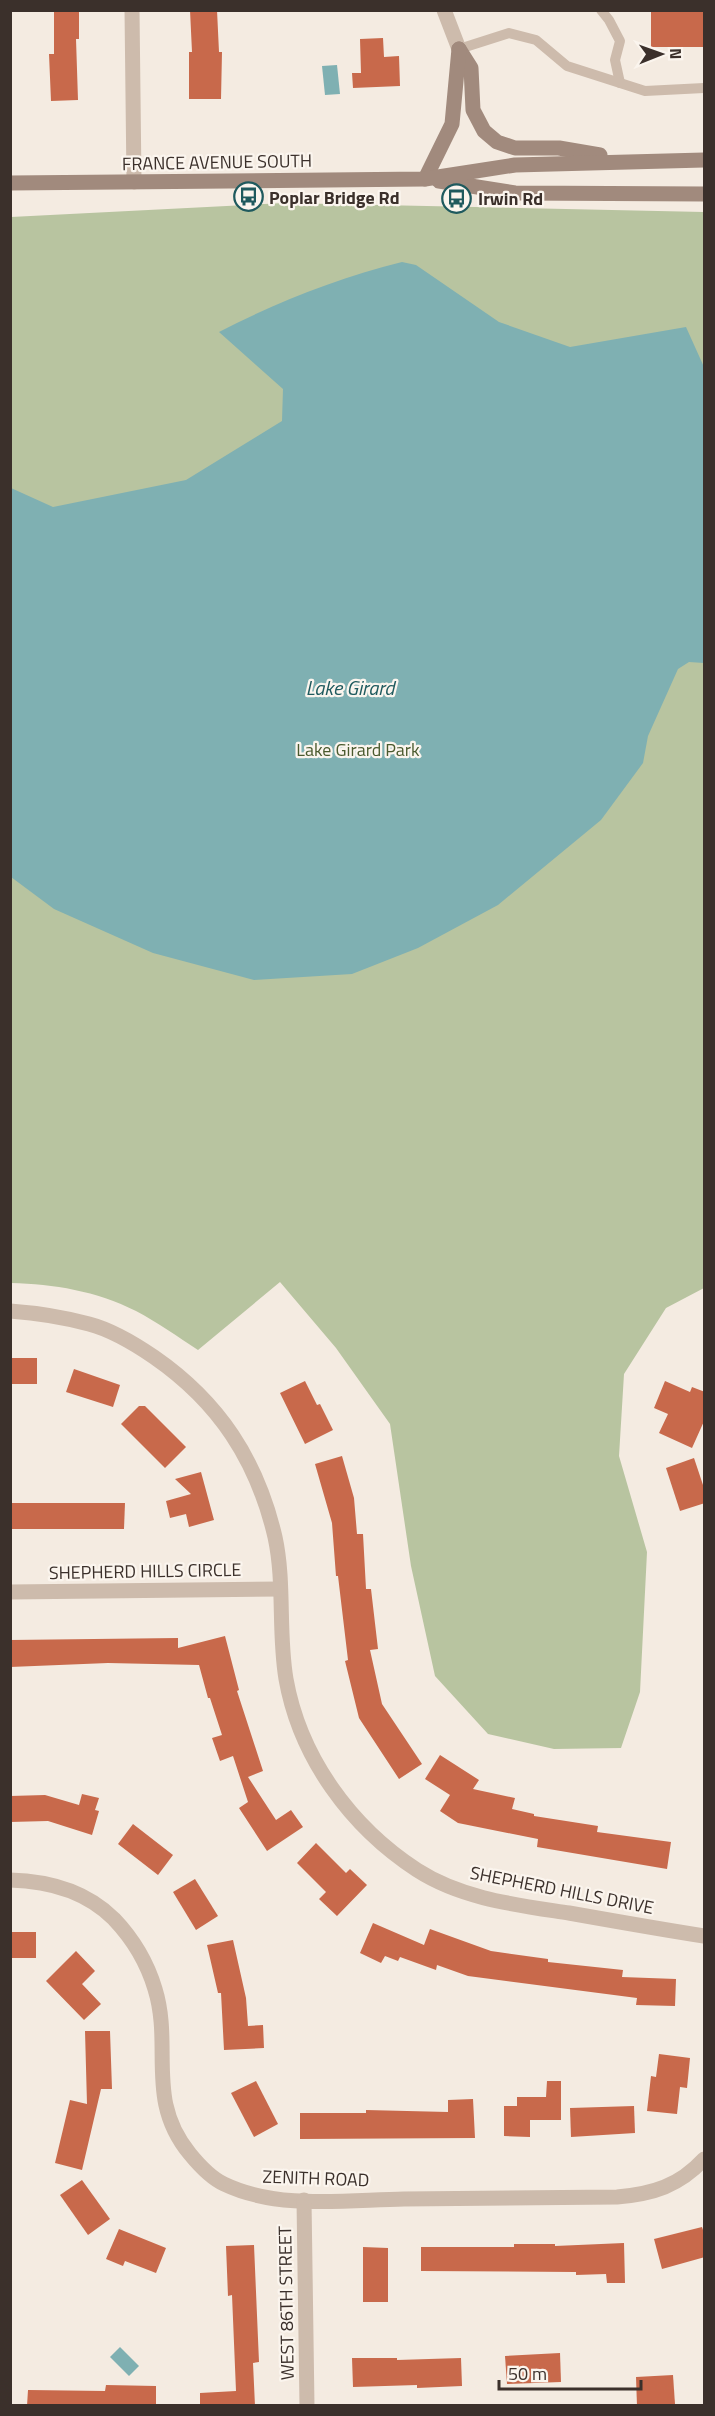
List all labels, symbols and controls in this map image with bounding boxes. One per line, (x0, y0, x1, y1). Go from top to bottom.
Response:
north arrow (631, 24, 691, 84)
text: N (664, 48, 688, 59)
street label: FRANCE AVENUE SOUTH (122, 147, 312, 177)
bus stop icon: Poplar Bridge Rd (232, 181, 264, 213)
bus stop icon: Irwin Rd (441, 182, 473, 214)
place label: Poplar Bridge Rd (269, 184, 400, 211)
place label: Irwin Rd (478, 185, 543, 212)
water label: Lake Girard (306, 672, 396, 703)
park label: Lake Girard Park (296, 736, 420, 763)
street label: SHEPHERD HILLS CIRCLE (49, 1556, 242, 1586)
street label: SHEPHERD HILLS DRIVE (468, 1859, 656, 1921)
street label: ZENITH ROAD (262, 2163, 370, 2193)
street label: WEST 86TH STREET (271, 2225, 301, 2380)
scale bar (499, 2353, 642, 2391)
text: 50 m (508, 2360, 547, 2387)

